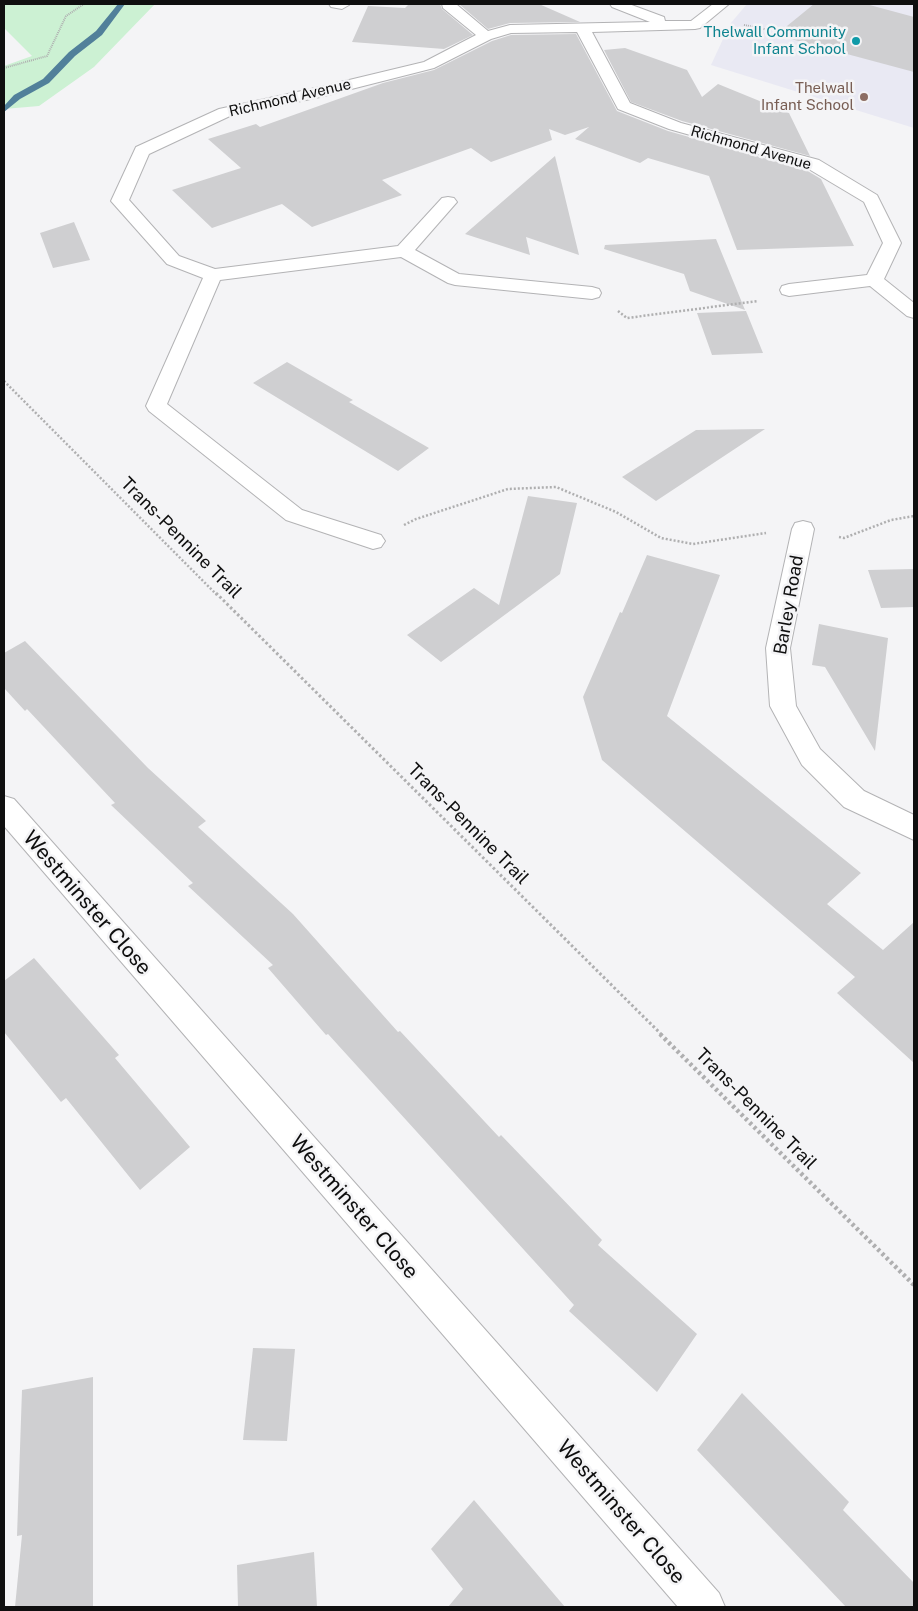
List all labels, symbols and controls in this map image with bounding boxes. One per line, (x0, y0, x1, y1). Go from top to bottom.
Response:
place label: Thelwall Community Infant School (704, 23, 846, 58)
marker: Thelwall Community Infant School (850, 35, 862, 47)
street label: Richmond Avenue (227, 75, 353, 121)
place label: Thelwall Infant School (761, 79, 854, 114)
marker: Thelwall Infant School (858, 91, 870, 103)
street label: Richmond Avenue (689, 122, 813, 174)
street label: Trans-Pennine Trail (116, 473, 246, 603)
street label: Barley Road (770, 554, 808, 656)
street label: Trans-Pennine Trail (403, 759, 533, 889)
street label: Westminster Close (17, 826, 157, 980)
street label: Trans-Pennine Trail (691, 1044, 821, 1174)
street label: Westminster Close (284, 1130, 424, 1284)
street label: Westminster Close (551, 1435, 691, 1589)

